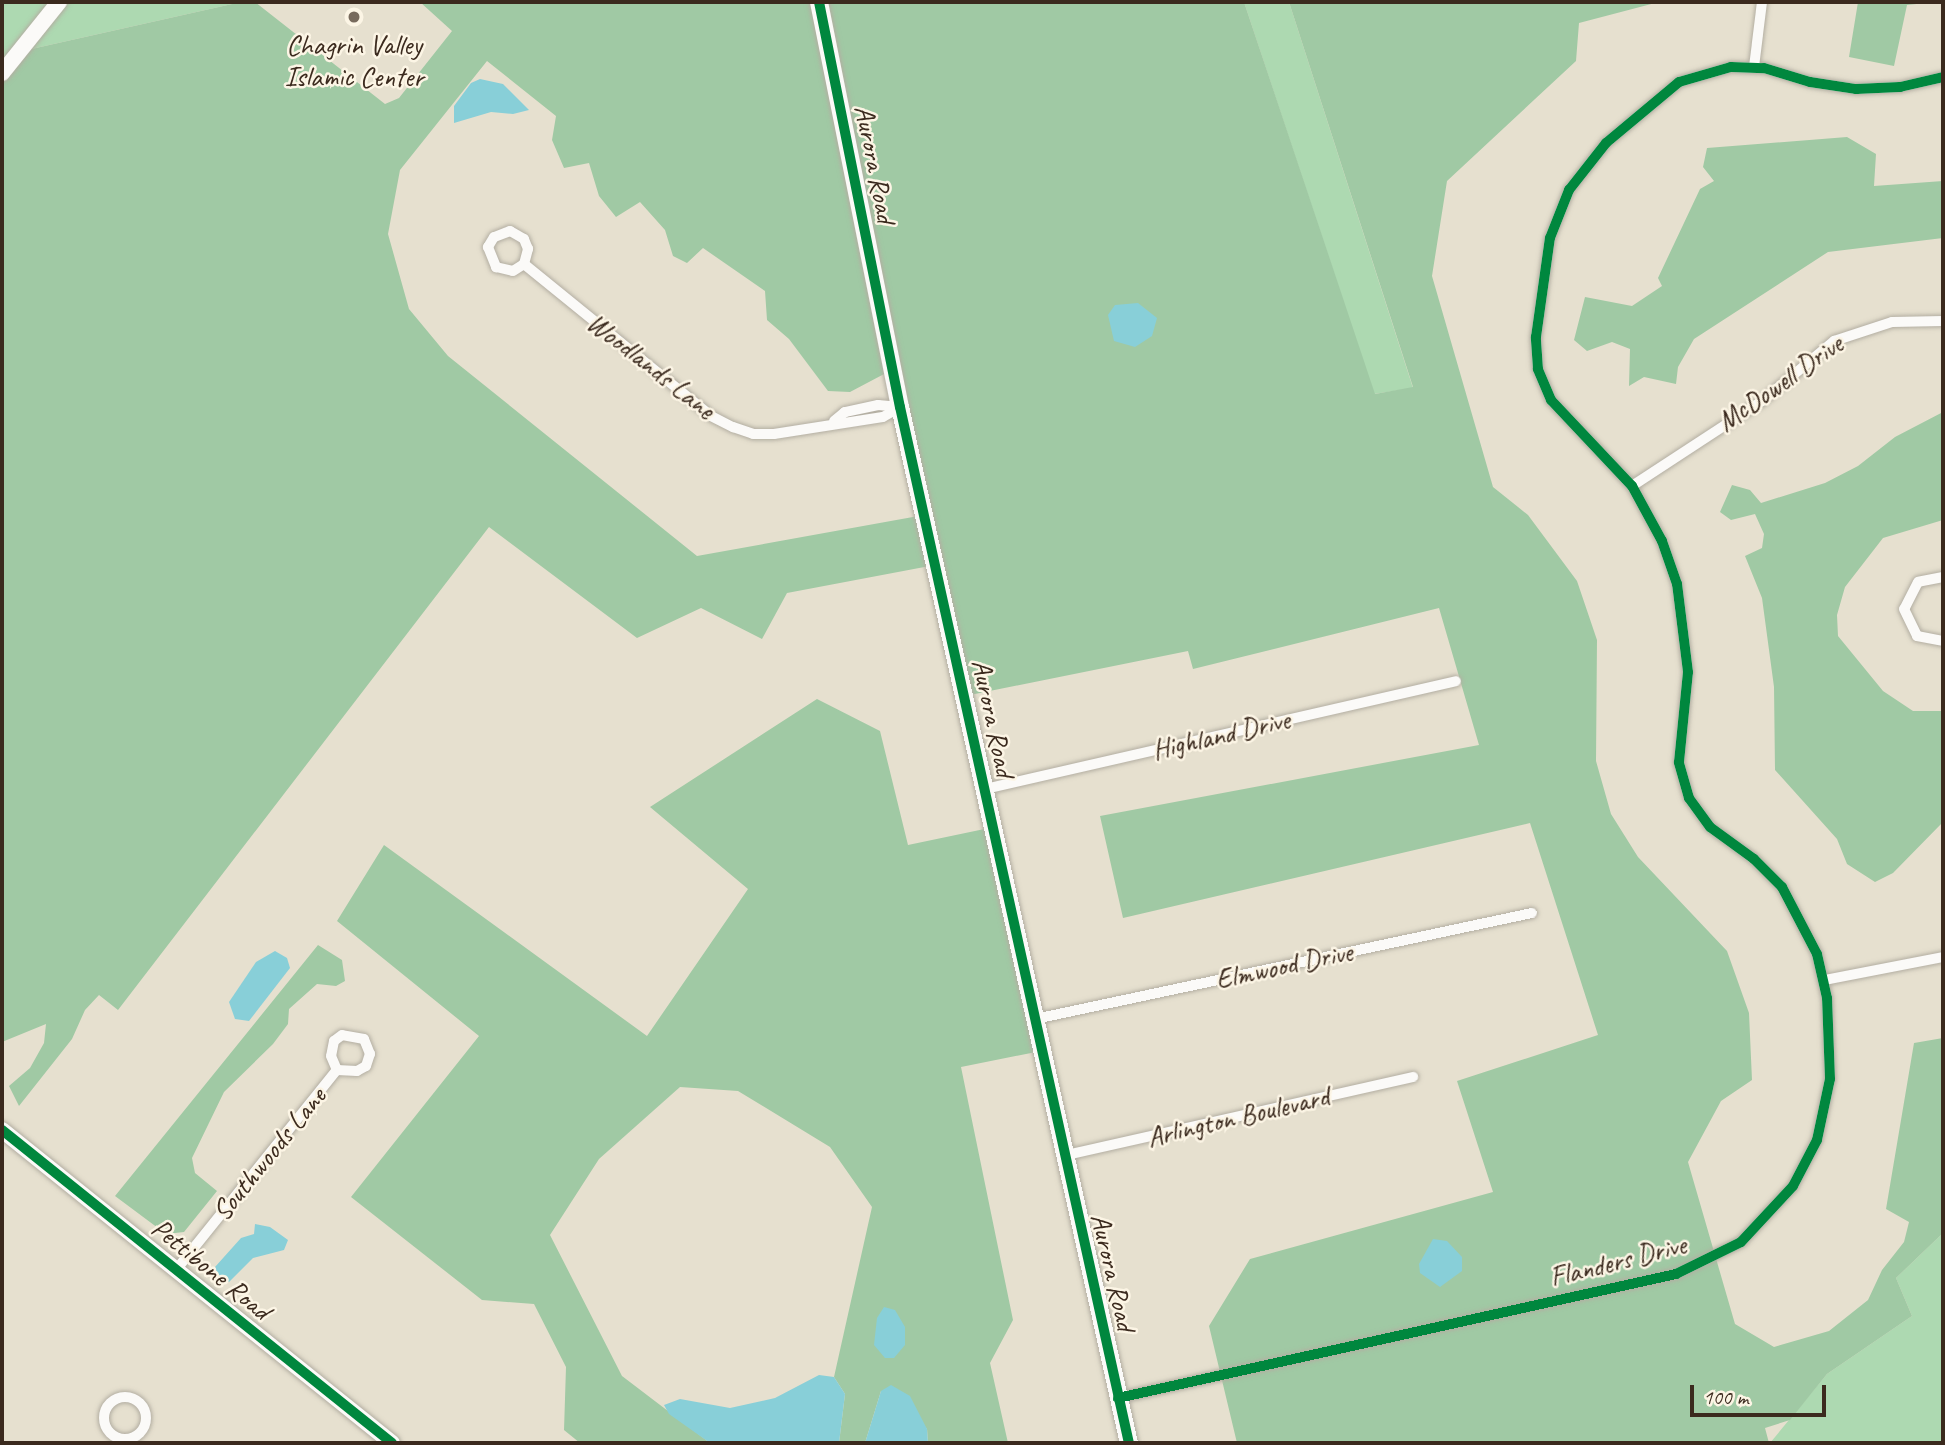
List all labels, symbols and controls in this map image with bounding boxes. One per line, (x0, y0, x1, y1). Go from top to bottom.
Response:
marker: Chagrin Valley Islamic Center (346, 9, 362, 25)
place label: Chagrin Valley Islamic Center (285, 28, 423, 94)
street label: Aurora Road (847, 102, 903, 226)
street label: Woodlands Lane (580, 306, 722, 426)
street label: McDowell Drive (1710, 327, 1850, 439)
street label: Aurora Road (964, 656, 1022, 780)
street label: Highland Drive (1149, 703, 1293, 767)
street label: Elmwood Drive (1213, 935, 1355, 997)
street label: Southwoods Lane (205, 1080, 333, 1228)
street label: Arlington Boulevard (1144, 1080, 1332, 1154)
street label: Aurora Road (1083, 1210, 1143, 1334)
street label: Pettibone Road (145, 1211, 277, 1327)
street label: Flanders Drive (1546, 1228, 1690, 1294)
scale bar (1693, 1372, 1829, 1416)
text: 100 m (1703, 1384, 1748, 1410)

